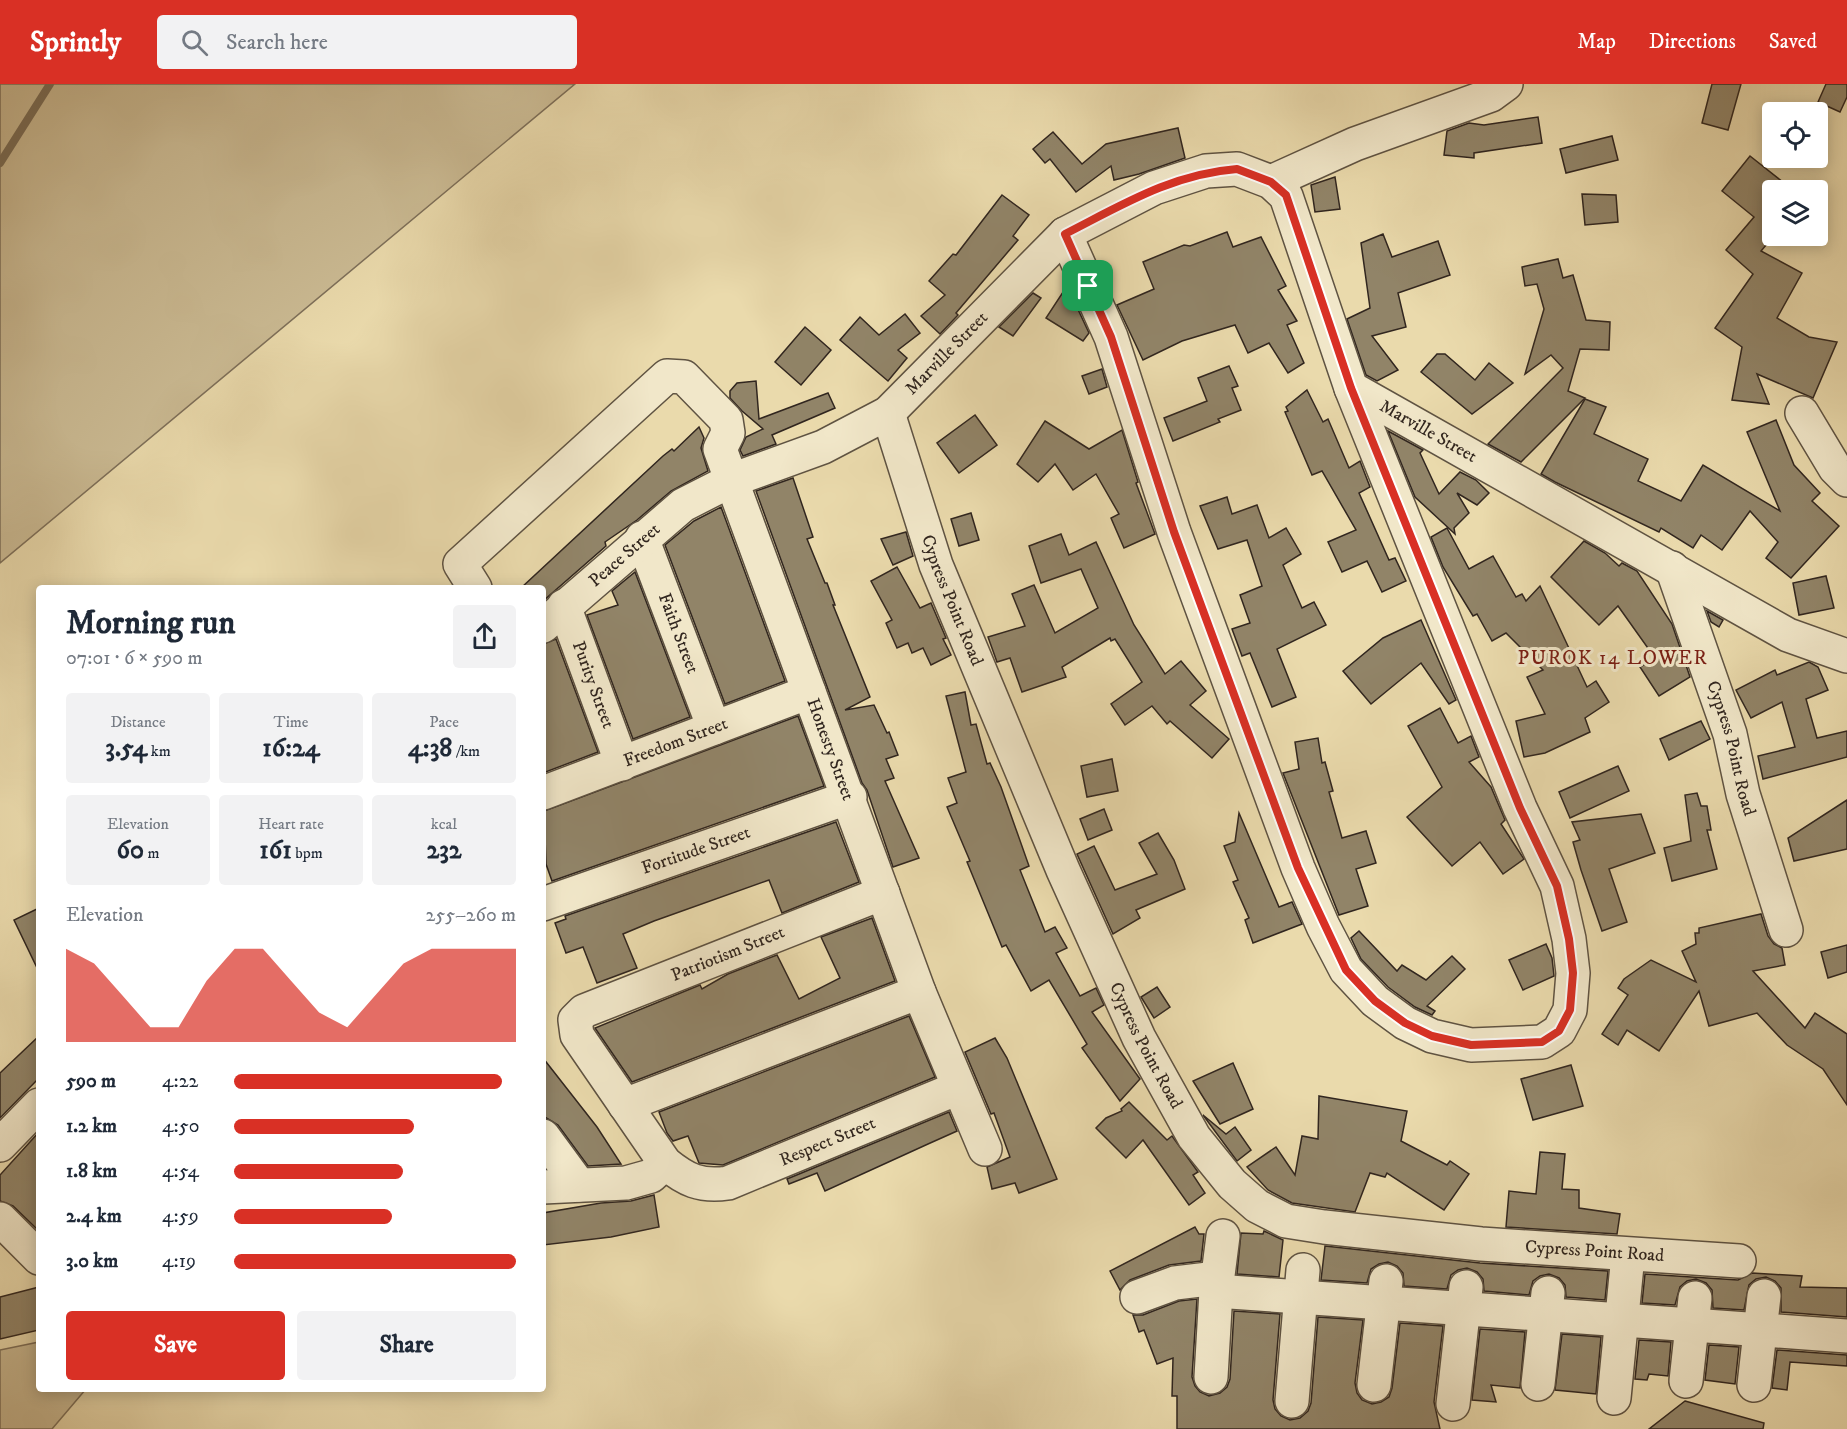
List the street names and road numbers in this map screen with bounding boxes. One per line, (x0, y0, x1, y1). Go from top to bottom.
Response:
street label: Marville Street (901, 307, 993, 400)
street label: Marville Street (1375, 395, 1481, 468)
street label: Peace Street (585, 518, 665, 592)
street label: Cypress Point Road (916, 532, 988, 669)
street label: Faith Street (653, 590, 703, 677)
street label: Purity Street (567, 638, 619, 732)
street label: Cypress Point Road (1701, 678, 1760, 819)
street label: Honesty Street (801, 695, 859, 804)
street label: Freedom Street (621, 713, 731, 772)
street label: Fortitude Street (639, 822, 753, 880)
street label: Patriotism Street (668, 921, 788, 987)
street label: Cypress Point Road (1104, 979, 1187, 1113)
street label: Respect Street (776, 1112, 879, 1171)
street label: Cypress Point Road (1524, 1236, 1665, 1267)

